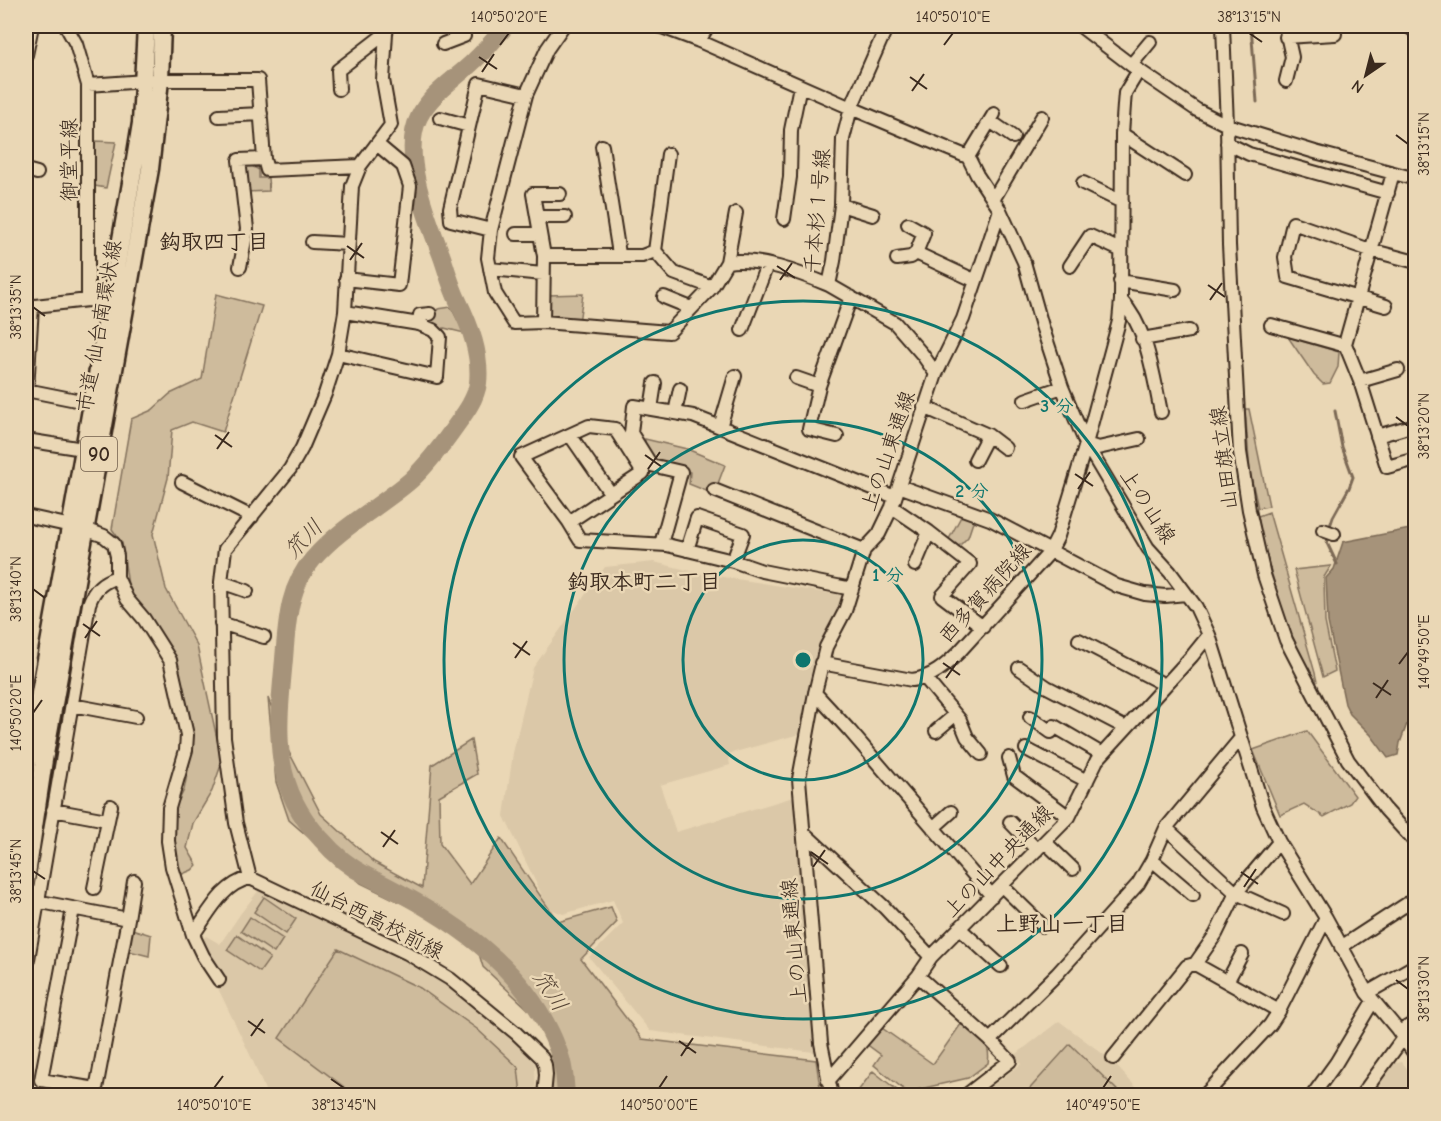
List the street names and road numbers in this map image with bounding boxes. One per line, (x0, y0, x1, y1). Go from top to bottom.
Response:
street label: 御堂平線 (57, 118, 81, 202)
street label: 千本杉１号線 (800, 147, 834, 275)
street label: 市道 仙台南環状線 (72, 238, 126, 414)
street label: 上の山東通線 (856, 388, 920, 514)
street label: 山田旗立線 (1206, 404, 1242, 512)
road number: 90 (81, 437, 117, 471)
street label: 上の山線 (1115, 464, 1181, 548)
street label: 西多賀病院線 (934, 538, 1036, 648)
street label: 上の山中央通線 (938, 800, 1058, 922)
street label: 仙台西高校前線 (306, 876, 448, 964)
street label: 上の山東通線 (777, 877, 811, 1005)

